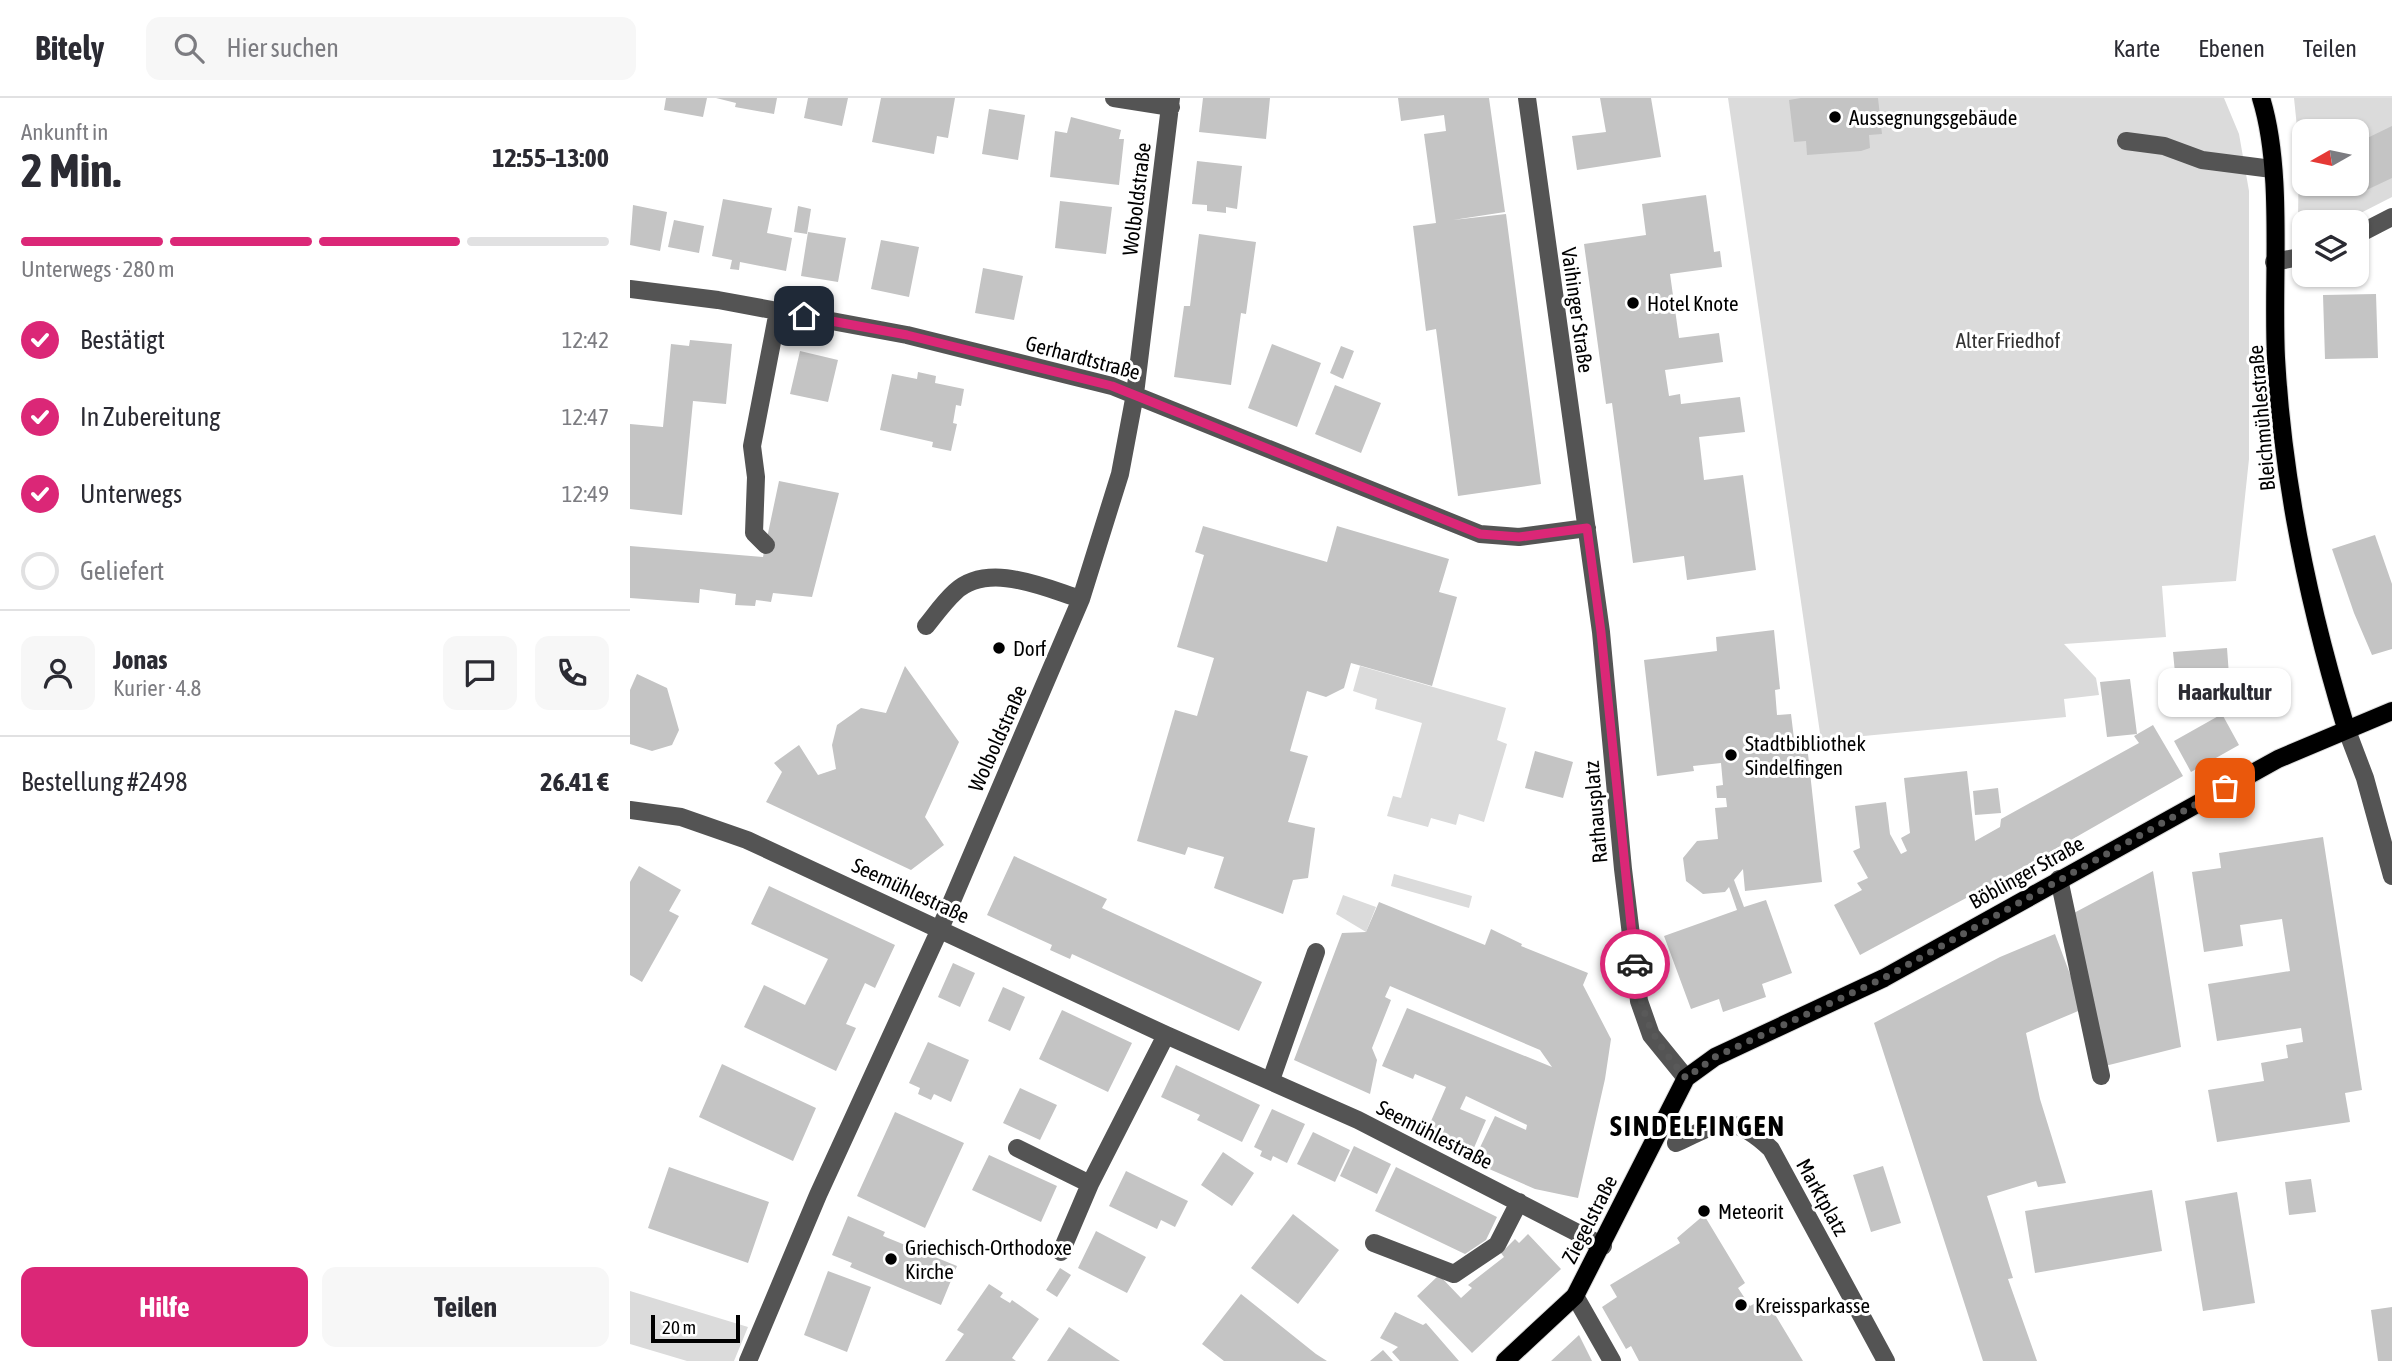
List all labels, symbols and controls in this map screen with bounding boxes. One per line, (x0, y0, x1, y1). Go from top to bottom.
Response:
search box (146, 17, 636, 80)
text: Bitely (35, 29, 104, 67)
icon: search (170, 29, 208, 67)
text: Hier suchen (226, 33, 339, 63)
text: Karte (2113, 35, 2160, 62)
text: Ebenen (2198, 35, 2265, 62)
text: Teilen (2303, 35, 2357, 62)
place label: Aussegnungsgebäude (1849, 105, 2017, 129)
marker: Aussegnungsgebäude (1827, 109, 1843, 125)
text: Ankunft in (21, 119, 108, 145)
north arrow (2292, 119, 2370, 196)
map controls (2292, 119, 2369, 287)
street label: Wolboldstraße (1117, 141, 1155, 257)
text: 12:55–13:00 (492, 143, 609, 173)
text: 2 Min. (21, 144, 121, 197)
button: layers (2292, 210, 2369, 287)
street label: Vaihinger Straße (1557, 246, 1599, 374)
text: Unterwegs · 280 m (21, 256, 175, 282)
pin (774, 286, 834, 346)
place label: Hotel Knote (1647, 291, 1739, 315)
marker: Hotel Knote (1625, 295, 1641, 311)
icon: home (785, 297, 823, 335)
icon: check (21, 321, 59, 359)
text: Bestätigt (80, 325, 165, 355)
text: 12:42 (562, 327, 609, 353)
park label: Alter Friedhof (1956, 328, 2060, 352)
street label: Gerhardtstraße (1023, 330, 1143, 384)
street label: Bleichmühlestraße (2243, 344, 2279, 492)
icon: check (21, 398, 59, 436)
text: In Zubereitung (80, 402, 220, 432)
text: 12:47 (562, 404, 609, 430)
icon: check (21, 475, 59, 513)
text: Unterwegs (80, 479, 182, 509)
text: 12:49 (562, 481, 609, 507)
text: Geliefert (80, 556, 164, 586)
button: person (21, 636, 95, 710)
button: chat (443, 636, 517, 710)
button: phone (535, 636, 609, 710)
place label: Dorf (1013, 636, 1047, 660)
marker: Dorf (991, 640, 1007, 656)
text: Jonas (113, 645, 167, 675)
callout: Haarkultur (2158, 669, 2292, 718)
text: Kurier · 4.8 (113, 675, 201, 701)
text: Haarkultur (2178, 679, 2271, 705)
street label: Wolboldstraße (963, 681, 1031, 795)
place label: Stadtbibliothek Sindelfingen (1745, 731, 1866, 779)
marker: Stadtbibliothek Sindelfingen (1723, 747, 1739, 763)
pin (2195, 758, 2255, 818)
street label: Rathausplatz (1579, 759, 1611, 864)
text: Bestellung #2498 (21, 767, 187, 797)
text: 26.41 € (540, 767, 609, 797)
icon: bag (2206, 769, 2244, 807)
street label: Böblinger Straße (1964, 831, 2088, 913)
street label: Seemühlestraße (849, 852, 973, 928)
courier (1600, 929, 1670, 999)
icon: car (1616, 945, 1654, 983)
street label: Seemühlestraße (1373, 1095, 1497, 1173)
district label: SINDELFINGEN (1610, 1110, 1786, 1142)
street label: Marktplatz (1792, 1154, 1854, 1240)
street label: Ziegelstraße (1557, 1171, 1621, 1267)
place label: Meteorit (1718, 1199, 1784, 1223)
marker: Meteorit (1696, 1203, 1712, 1219)
place label: Griechisch-Orthodoxe Kirche (905, 1235, 1072, 1283)
marker: Griechisch-Orthodoxe Kirche (883, 1251, 899, 1267)
button: Hilfe (21, 1267, 308, 1347)
button: Teilen (322, 1267, 609, 1347)
place label: Kreissparkasse (1755, 1293, 1870, 1317)
marker: Kreissparkasse (1733, 1297, 1749, 1313)
scale bar (651, 1312, 740, 1344)
text: 20 m (662, 1316, 696, 1338)

